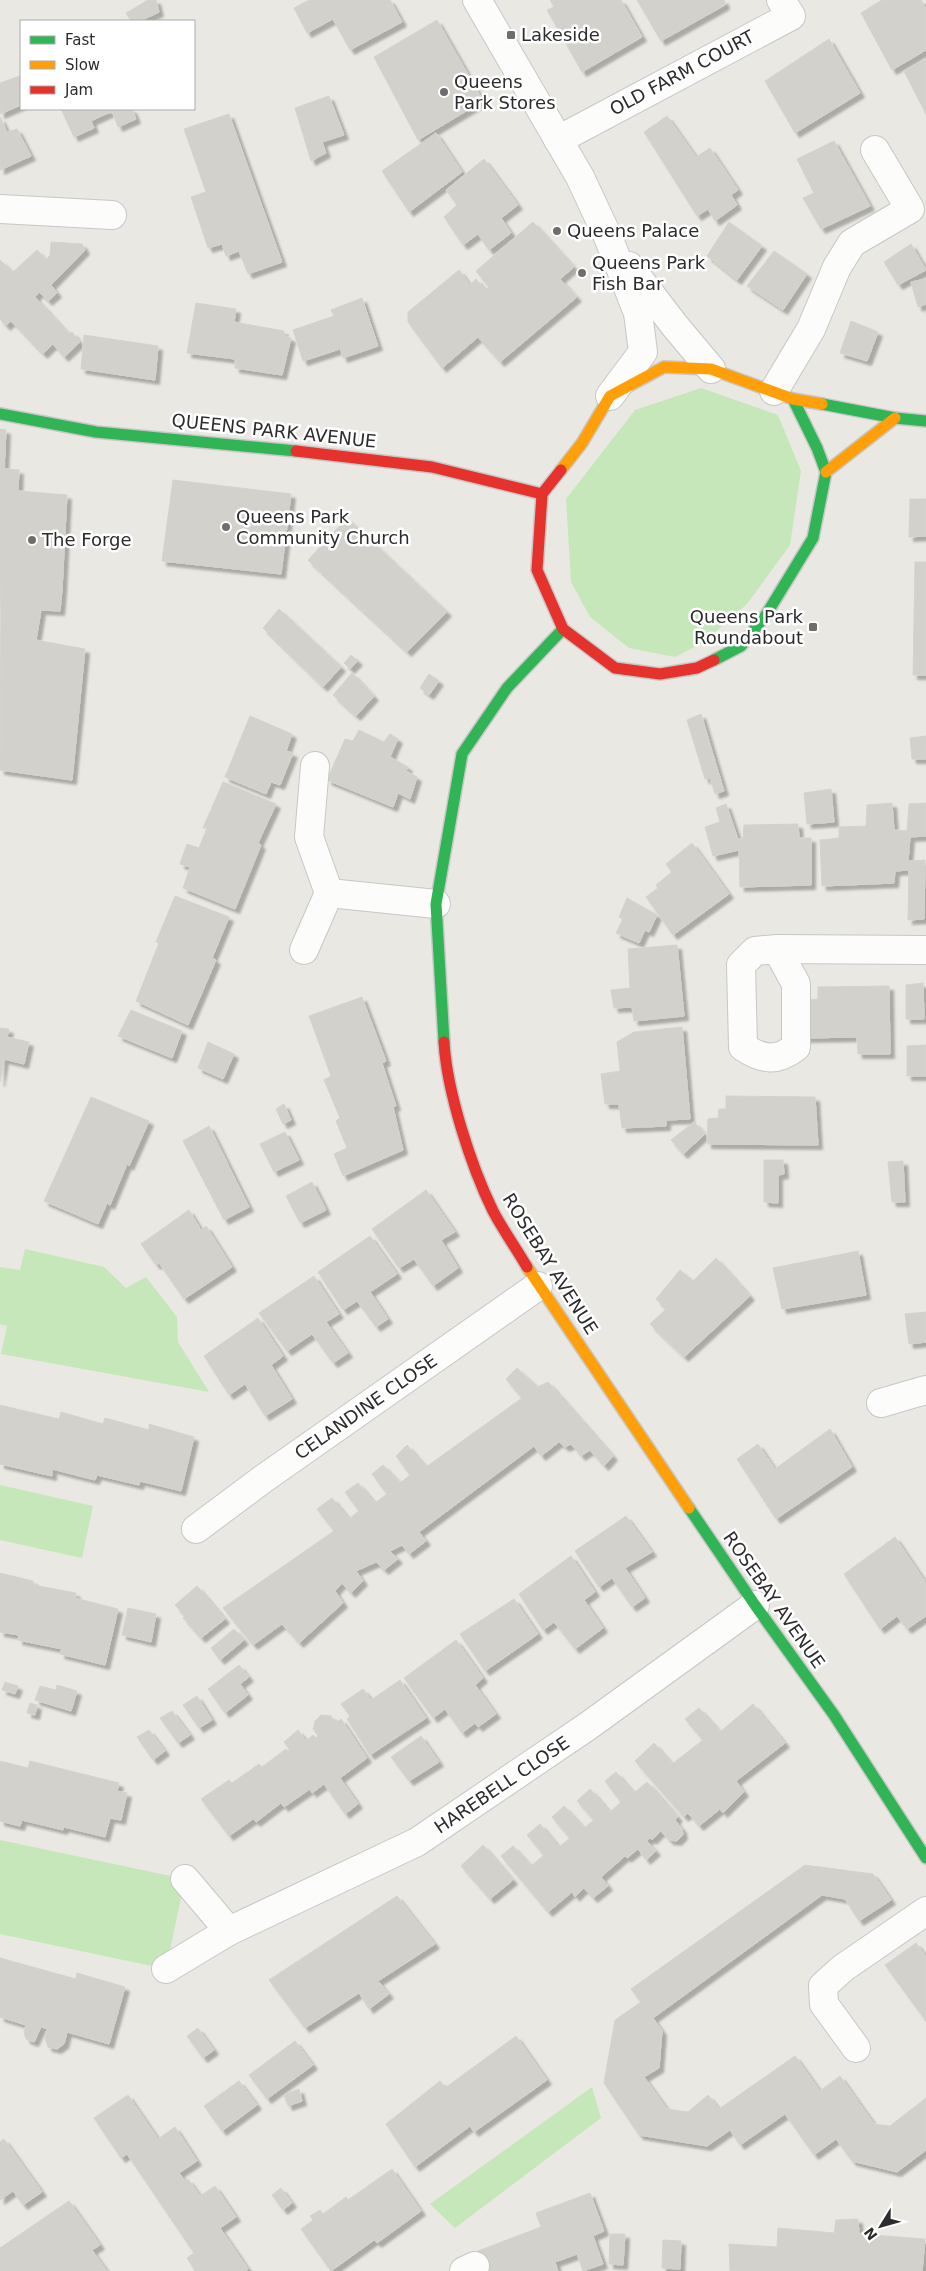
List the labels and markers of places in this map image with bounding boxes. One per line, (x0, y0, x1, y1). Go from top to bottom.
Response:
place label: Lakeside (521, 24, 600, 45)
marker: Lakeside (505, 29, 517, 41)
place label: Queens Park Stores (454, 71, 556, 113)
marker: Queens Park Stores (438, 86, 450, 98)
place label: Queens Palace (567, 220, 699, 241)
marker: Queens Palace (551, 225, 563, 237)
place label: Queens Park Fish Bar (592, 252, 706, 294)
marker: Queens Park Fish Bar (576, 267, 588, 279)
place label: Queens Park Community Church (236, 506, 410, 548)
marker: Queens Park Community Church (220, 521, 232, 533)
place label: The Forge (41, 529, 132, 550)
marker: The Forge (26, 534, 38, 546)
place label: Queens Park Roundabout (690, 606, 804, 648)
marker: Queens Park Roundabout (807, 621, 819, 633)

